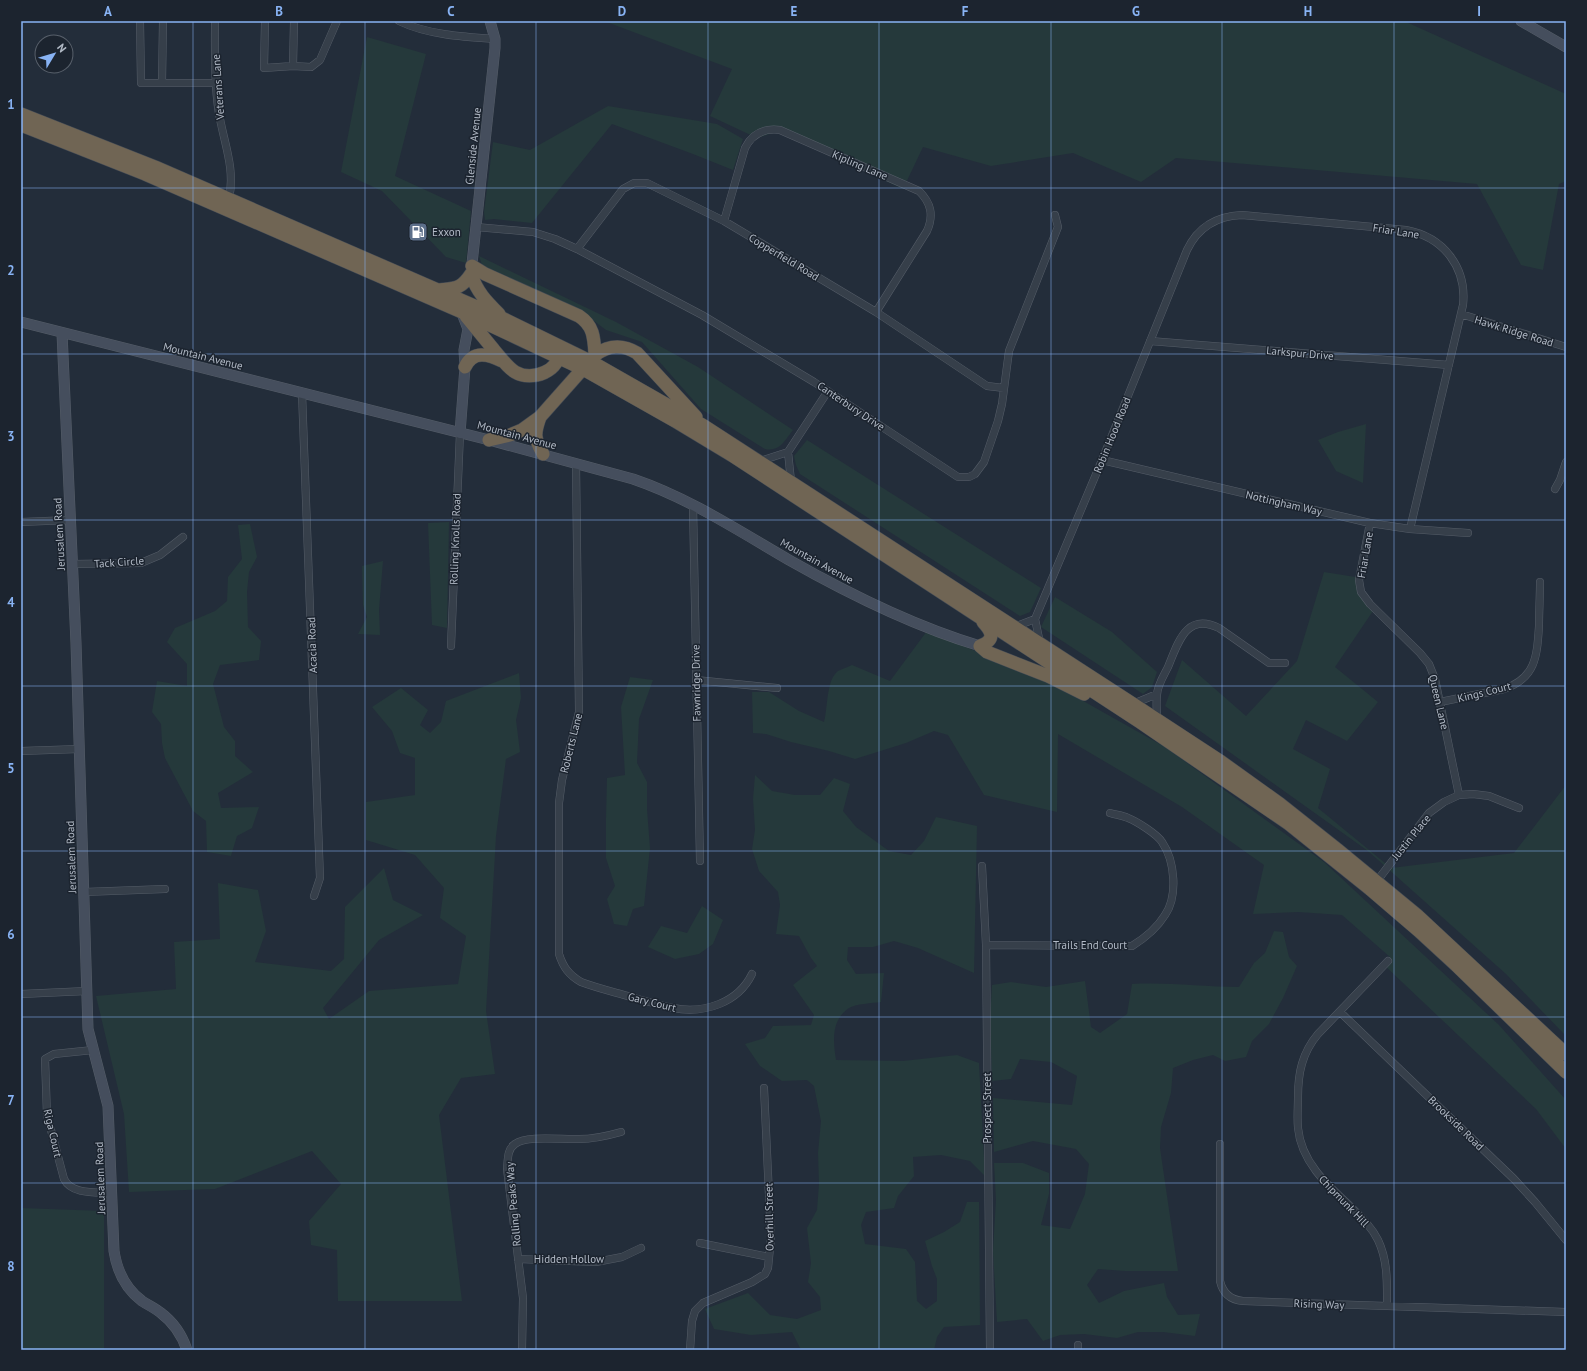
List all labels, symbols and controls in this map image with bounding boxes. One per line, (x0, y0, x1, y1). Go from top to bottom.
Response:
text: A (104, 3, 112, 20)
text: B (275, 3, 283, 20)
text: C (447, 3, 455, 20)
text: D (618, 3, 626, 20)
text: E (791, 3, 798, 20)
text: F (962, 3, 969, 20)
text: G (1132, 3, 1140, 20)
text: H (1304, 3, 1312, 20)
text: I (1477, 3, 1481, 20)
north arrow (34, 34, 74, 74)
text: N (54, 41, 70, 55)
street label: Veterans Lane (209, 53, 227, 121)
text: 1 (7, 96, 15, 113)
street label: Glenside Avenue (462, 106, 484, 185)
street label: Kipling Lane (830, 147, 890, 183)
street label: Friar Lane (1372, 220, 1421, 242)
fuel station icon: Exxon (407, 221, 429, 243)
place label: Exxon (432, 225, 461, 239)
street label: Copperfield Road (746, 230, 822, 284)
text: 2 (7, 262, 15, 279)
street label: Hawk Ridge Road (1473, 312, 1555, 350)
street label: Mountain Avenue (162, 339, 245, 373)
street label: Larkspur Drive (1266, 343, 1335, 363)
street label: Canterbury Drive (815, 378, 888, 434)
street label: Robin Hood Road (1090, 395, 1134, 475)
street label: Mountain Avenue (476, 418, 559, 452)
text: 3 (7, 428, 15, 445)
street label: Nottingham Way (1244, 487, 1324, 519)
street label: Rolling Knolls Road (446, 493, 464, 585)
street label: Jerusalem Road (50, 497, 68, 572)
street label: Friar Lane (1354, 530, 1376, 579)
street label: Mountain Avenue (778, 535, 856, 587)
street label: Tack Circle (94, 553, 145, 571)
text: 4 (7, 594, 15, 611)
street label: Acacia Road (304, 617, 320, 673)
street label: Fawnridge Drive (688, 644, 704, 722)
street label: Queen Lane (1426, 673, 1452, 731)
street label: Kings Court (1456, 679, 1512, 705)
street label: Roberts Lane (557, 711, 585, 774)
text: 5 (7, 760, 15, 777)
street label: Justin Place (1388, 811, 1434, 863)
street label: Jerusalem Road (63, 820, 79, 894)
text: 6 (7, 926, 15, 943)
street label: Trails End Court (1053, 938, 1127, 952)
street label: Gary Court (626, 989, 678, 1015)
street label: Prospect Street (980, 1072, 994, 1144)
text: 7 (7, 1092, 15, 1109)
street label: Brookside Road (1425, 1093, 1487, 1153)
street label: Riga Court (41, 1107, 65, 1159)
street label: Jerusalem Road (92, 1141, 108, 1215)
street label: Rolling Peaks Way (502, 1160, 524, 1247)
street label: Chipmunk Hill (1316, 1172, 1373, 1230)
street label: Overhill Street (761, 1182, 777, 1251)
street label: Hidden Hollow (534, 1252, 604, 1266)
text: 8 (7, 1258, 15, 1275)
street label: Rising Way (1293, 1296, 1346, 1312)

